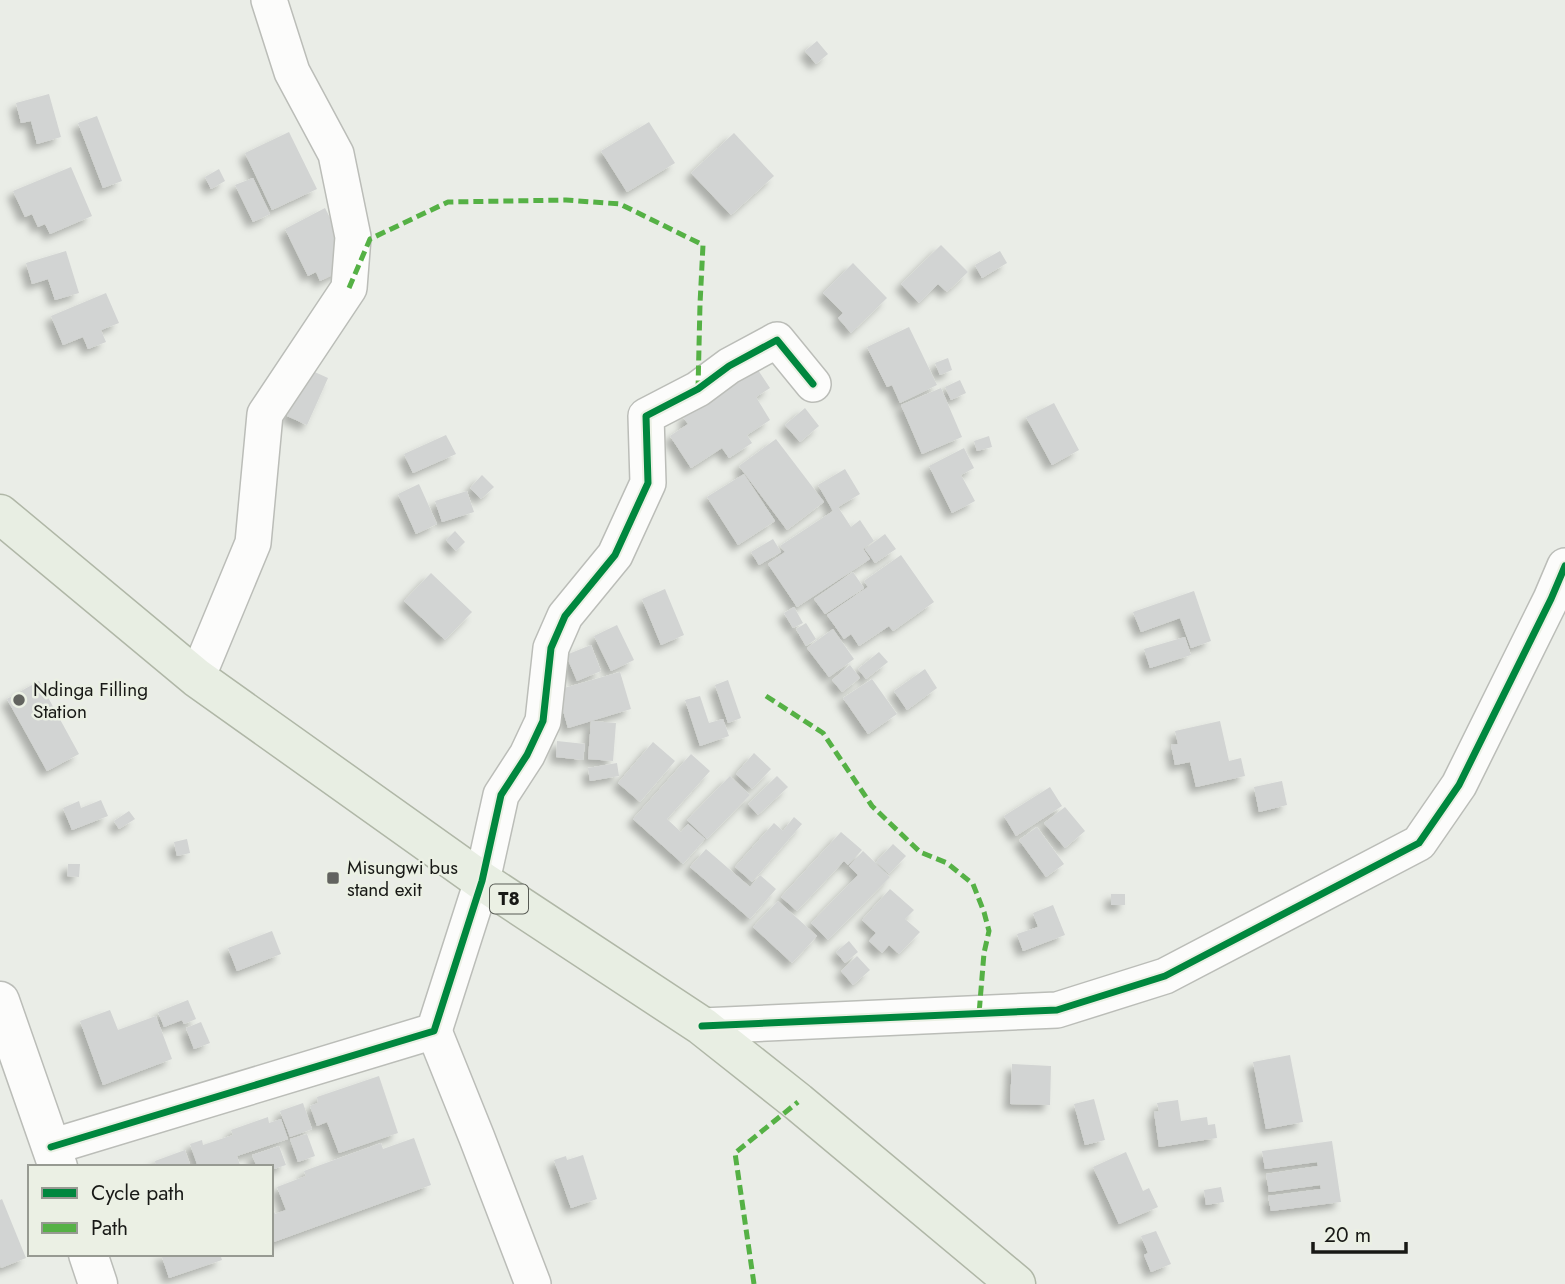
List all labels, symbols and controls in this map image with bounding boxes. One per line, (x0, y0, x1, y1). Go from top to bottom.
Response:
place label: Ndinga Filling Station (33, 676, 148, 725)
marker: Ndinga Filling Station (11, 692, 27, 708)
place label: Misungwi bus stand exit (347, 854, 458, 903)
marker: Misungwi bus stand exit (325, 870, 341, 886)
road number: T8 (490, 884, 528, 914)
legend (28, 1165, 273, 1256)
text: Cycle path (91, 1178, 184, 1208)
scale bar (1313, 1210, 1406, 1254)
text: Path (91, 1213, 128, 1243)
text: 20 m (1324, 1220, 1371, 1250)

